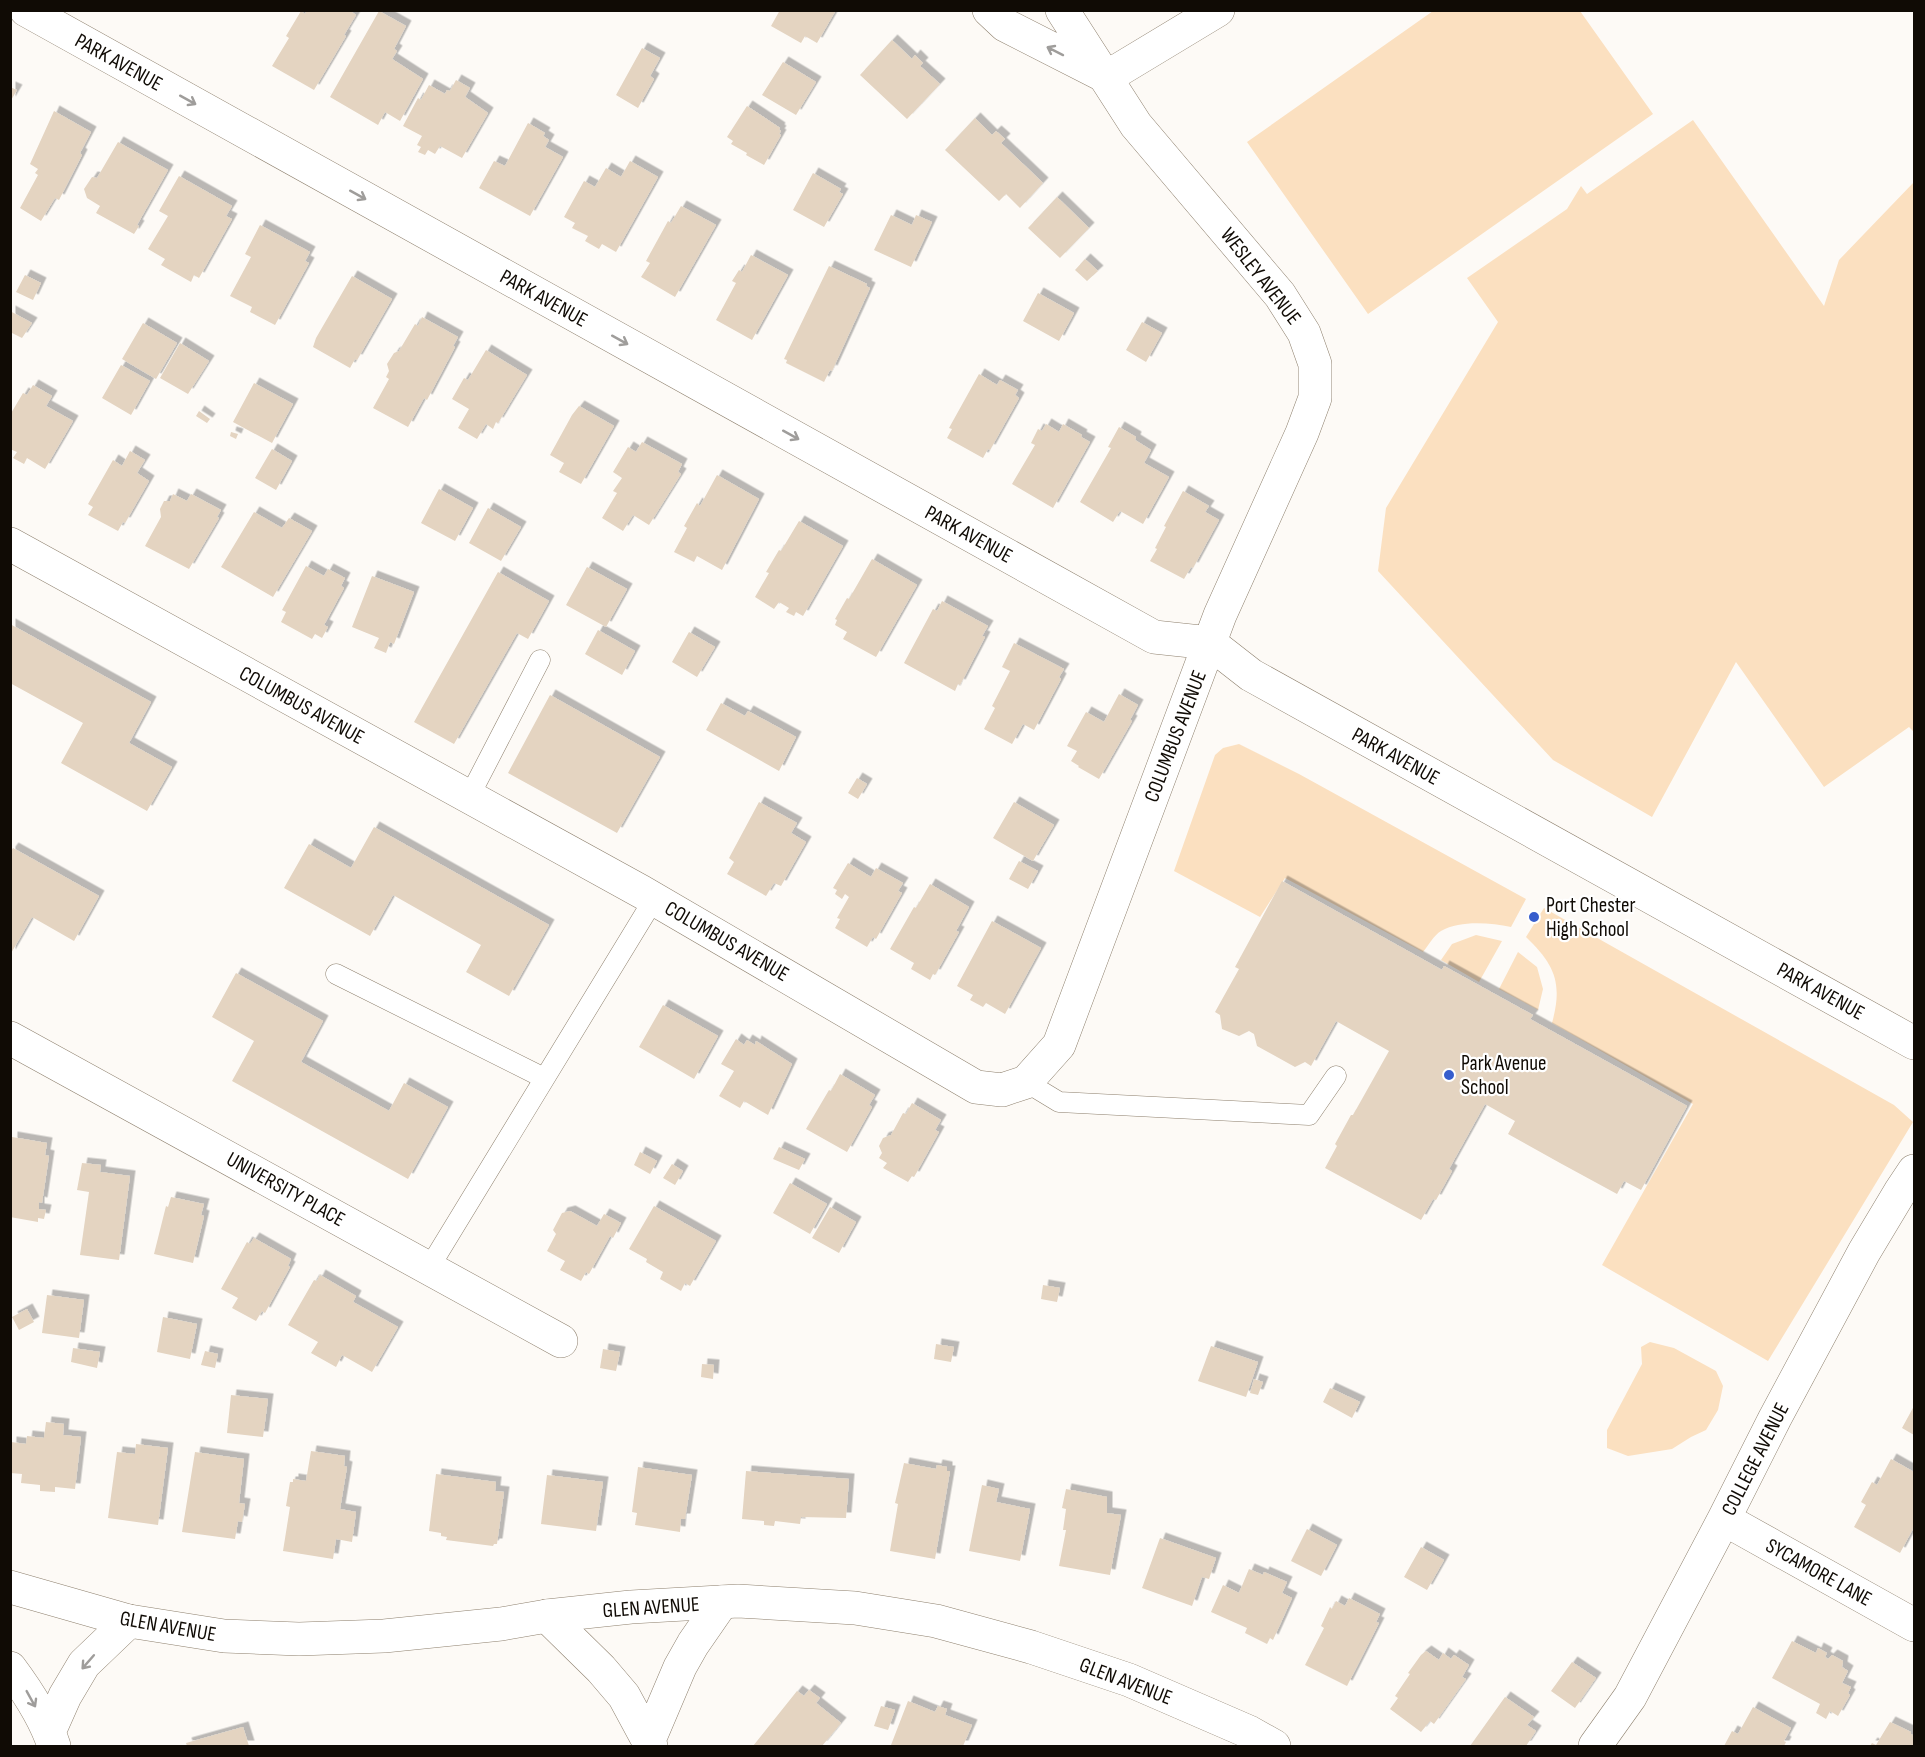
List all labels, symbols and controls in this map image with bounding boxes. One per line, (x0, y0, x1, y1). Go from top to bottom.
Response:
street label: PARK AVENUE (71, 28, 167, 97)
one-way arrow (1046, 44, 1064, 56)
one-way arrow (178, 95, 196, 106)
one-way arrow (349, 189, 366, 201)
street label: WESLEY AVENUE (1215, 223, 1306, 330)
street label: PARK AVENUE (496, 264, 592, 333)
one-way arrow (611, 335, 628, 347)
one-way arrow (782, 429, 799, 441)
street label: PARK AVENUE (921, 500, 1017, 569)
street label: COLUMBUS AVENUE (235, 661, 369, 750)
street label: COLUMBUS AVENUE (1139, 667, 1212, 806)
street label: PARK AVENUE (1348, 722, 1444, 791)
place label: Port Chester High School (1546, 893, 1635, 942)
street label: COLUMBUS AVENUE (660, 896, 793, 987)
marker: Port Chester High School (1527, 910, 1541, 924)
street label: PARK AVENUE (1773, 957, 1869, 1026)
place label: Park Avenue School (1461, 1051, 1546, 1100)
marker: Park Avenue School (1442, 1068, 1456, 1082)
street label: UNIVERSITY PLACE (222, 1147, 349, 1232)
street label: COLLEGE AVENUE (1716, 1399, 1795, 1520)
street label: SYCAMORE LANE (1761, 1533, 1876, 1612)
street label: GLEN AVENUE (602, 1592, 700, 1623)
street label: GLEN AVENUE (118, 1606, 218, 1647)
street label: GLEN AVENUE (1076, 1652, 1176, 1711)
one-way arrow (81, 1654, 95, 1669)
one-way arrow (25, 1690, 37, 1707)

